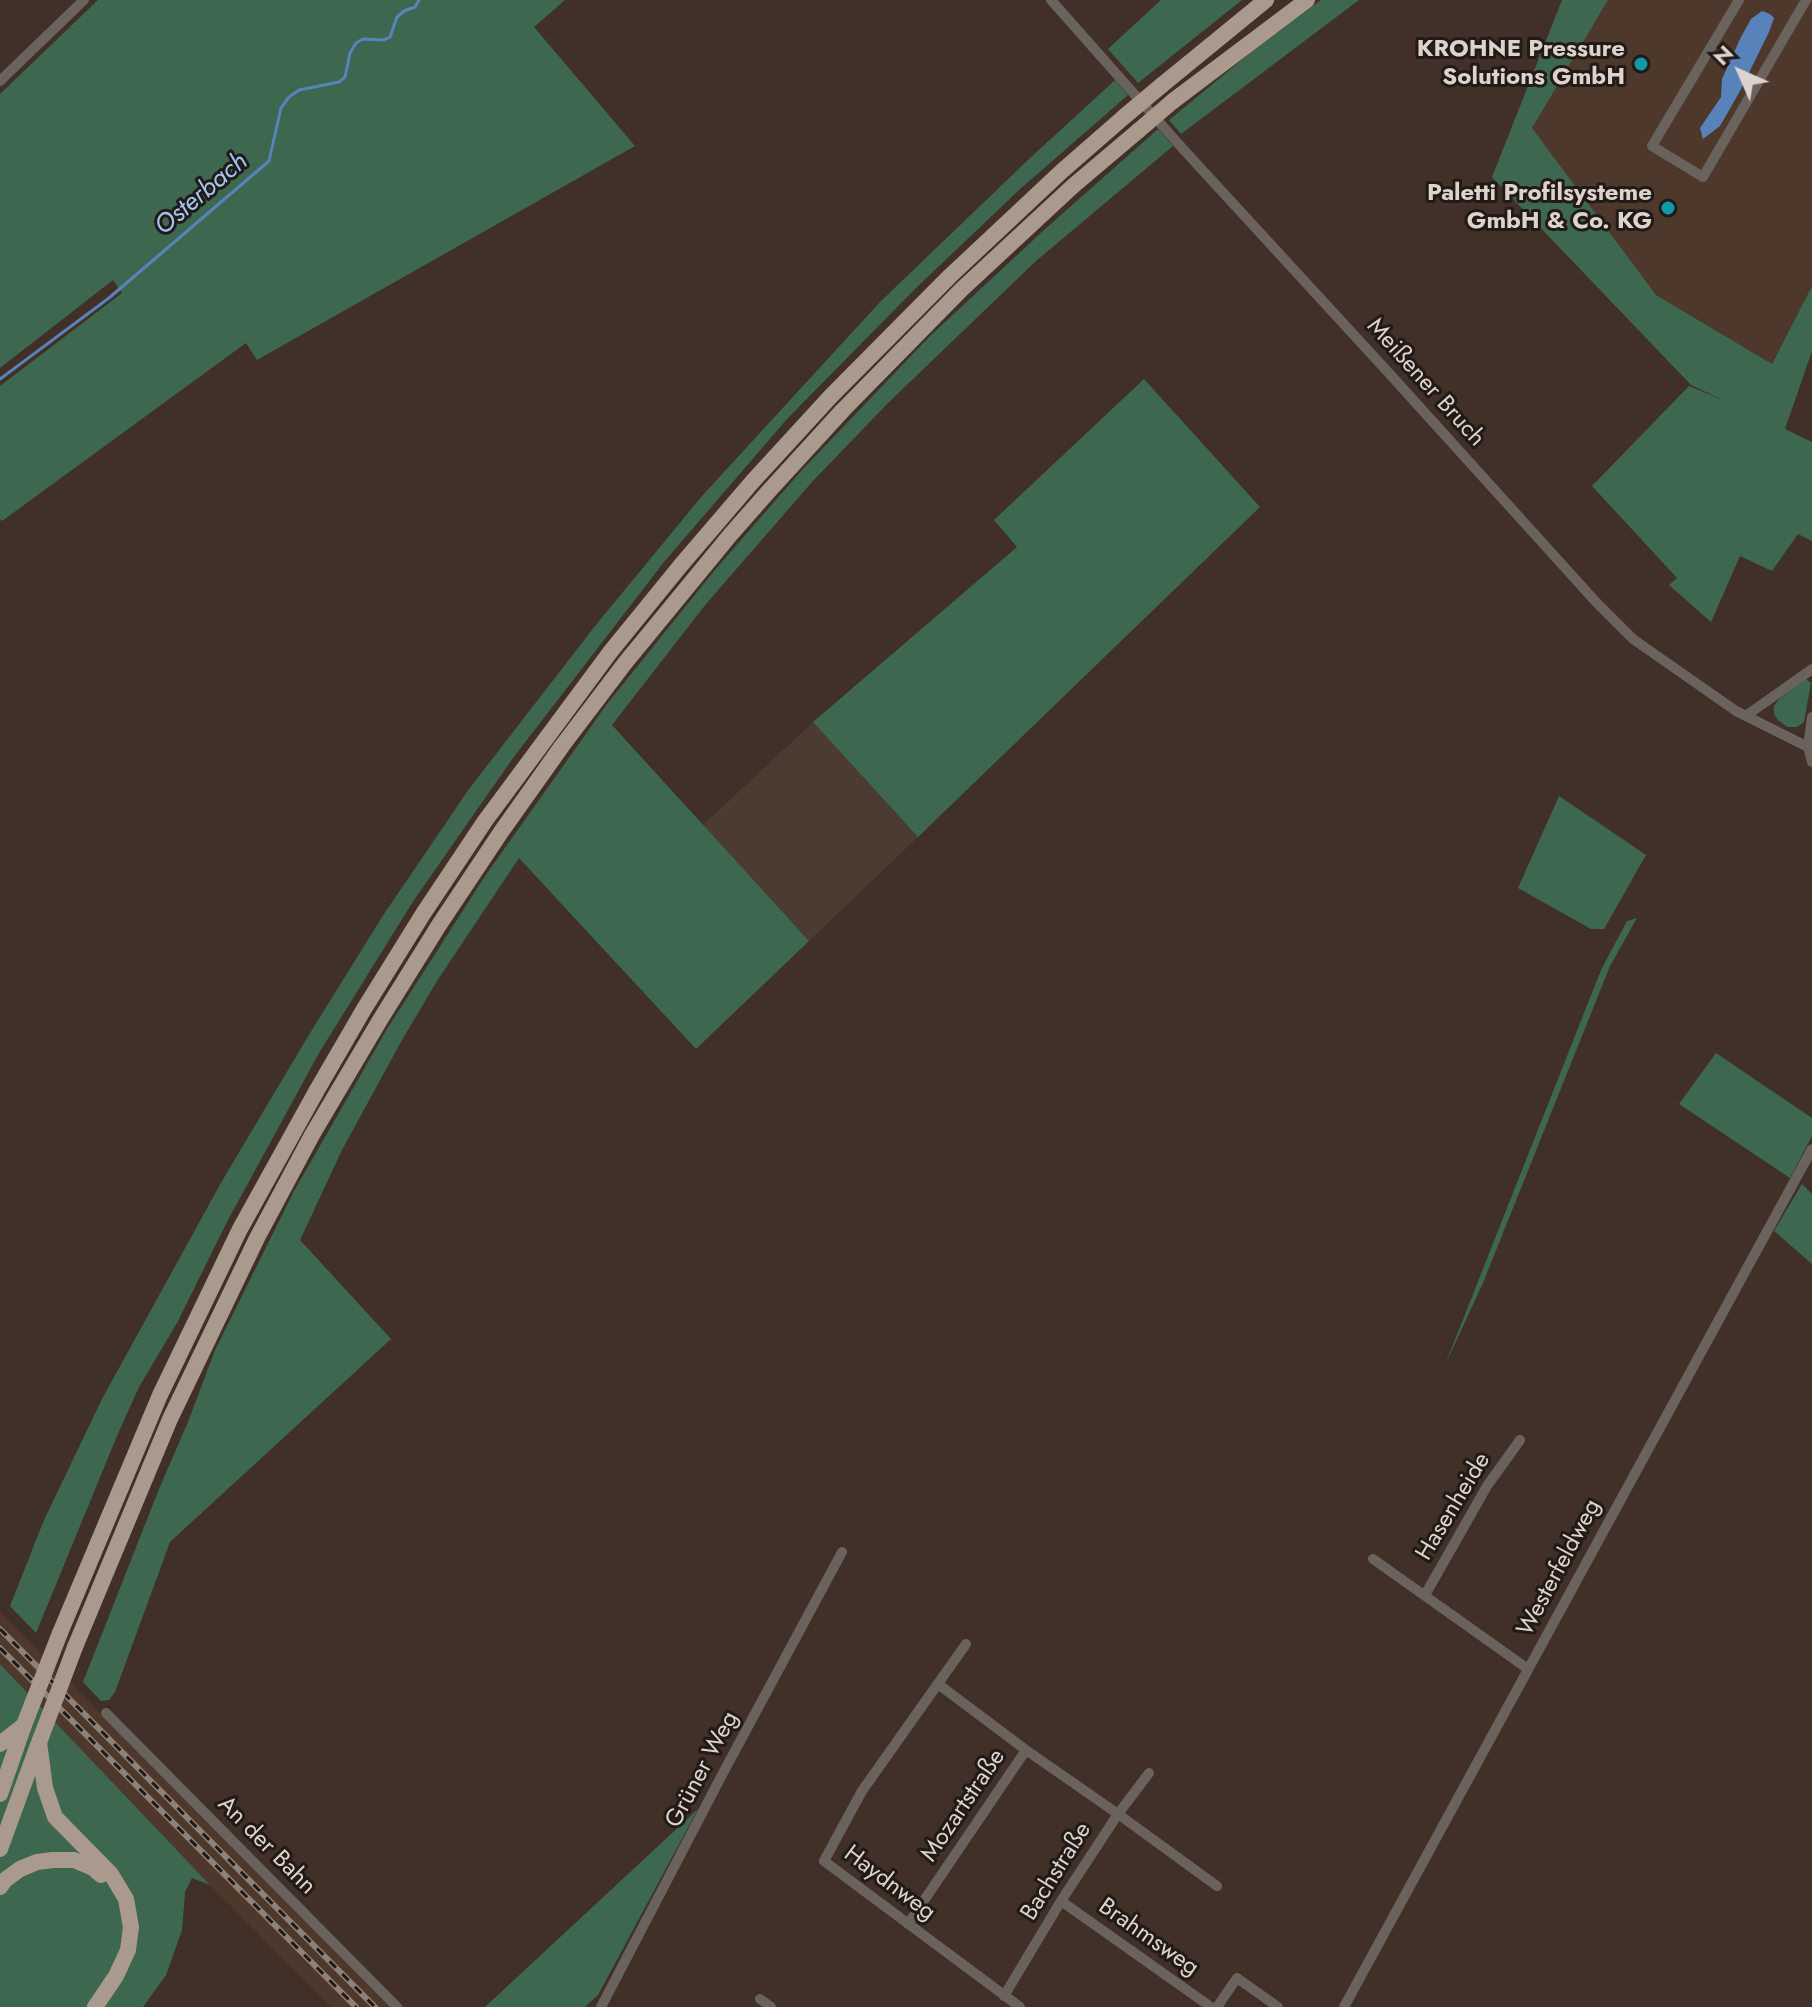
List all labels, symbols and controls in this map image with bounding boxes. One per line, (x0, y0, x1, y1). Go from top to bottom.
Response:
north arrow (1700, 32, 1780, 112)
place label: KROHNE Pressure Solutions GmbH (1417, 36, 1625, 92)
text: N (1706, 38, 1741, 73)
marker: KROHNE Pressure Solutions GmbH (1632, 55, 1650, 73)
water label: Osterbach (149, 147, 255, 243)
place label: Paletti Profilsysteme GmbH & Co. KG (1427, 180, 1652, 236)
marker: Paletti Profilsysteme GmbH & Co. KG (1659, 199, 1677, 217)
street label: Meißener Bruch (1360, 313, 1490, 453)
street label: Hasenheide (1411, 1448, 1497, 1566)
street label: Westerfeldweg (1512, 1495, 1608, 1641)
street label: Grüner Weg (660, 1707, 746, 1833)
street label: Mozartstraße (916, 1744, 1012, 1868)
street label: An der Bahn (211, 1791, 321, 1901)
street label: Bachstraße (1016, 1818, 1098, 1926)
street label: Haydnweg (837, 1840, 941, 1928)
street label: Brahmsweg (1092, 1893, 1204, 1983)

